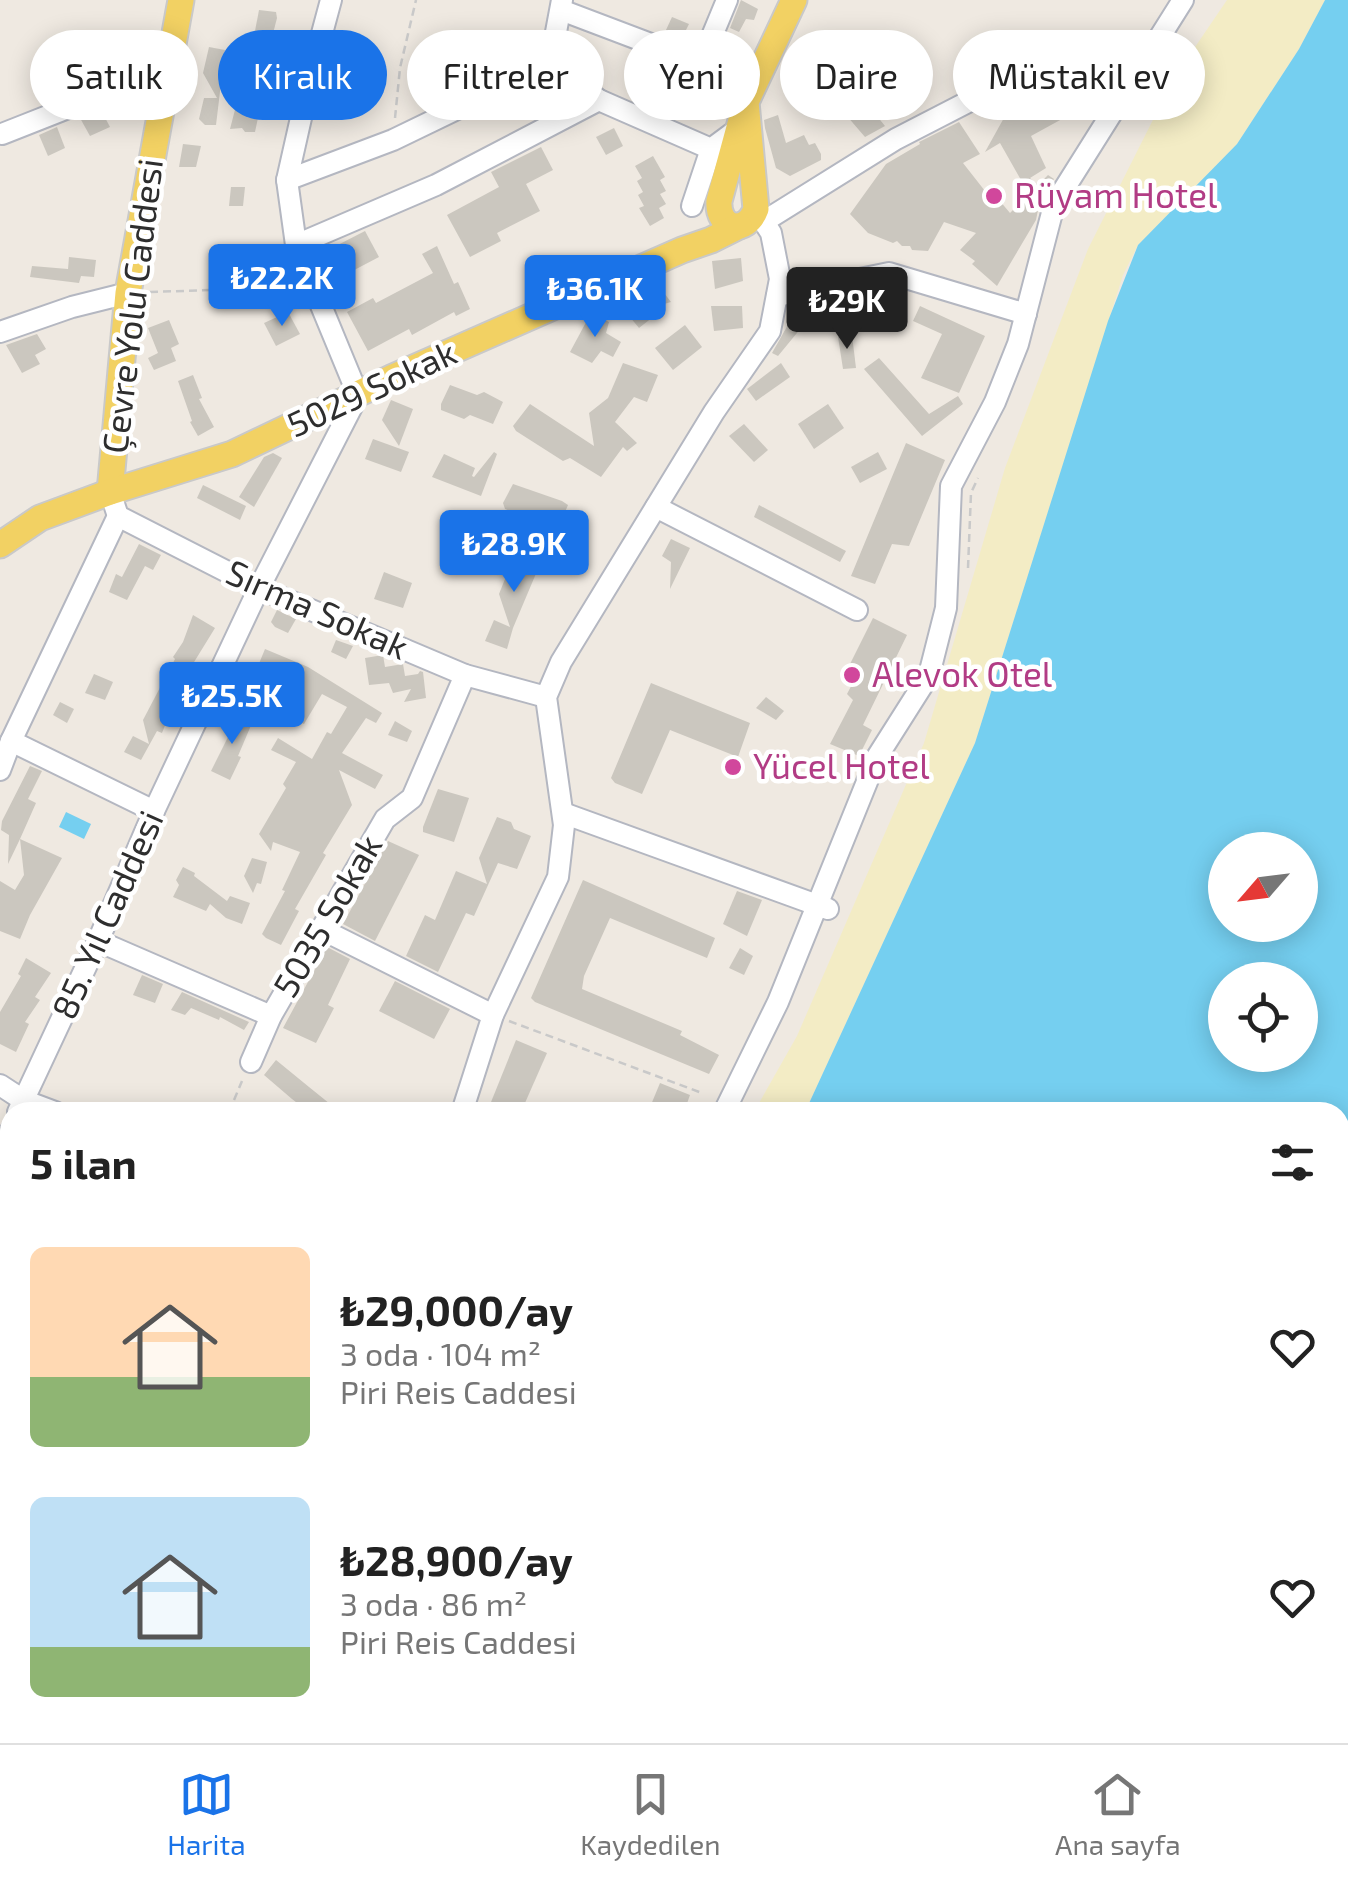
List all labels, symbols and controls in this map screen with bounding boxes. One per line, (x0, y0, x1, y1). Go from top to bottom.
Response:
chip: Satılık (30, 30, 198, 120)
chip: Kiralık (218, 30, 387, 120)
chip: Filtreler (407, 30, 604, 120)
chip: Yeni (624, 30, 760, 120)
chip: Daire (780, 30, 933, 120)
chip: Müstakil ev (953, 30, 1205, 120)
street label: Çevre Yolu Caddesi (92, 156, 172, 456)
place label: Rüyam Hotel (1014, 173, 1218, 215)
marker: Rüyam Hotel (983, 185, 1005, 207)
pin: ₺22.2K (201, 244, 363, 329)
pin: ₺36.1K (514, 255, 676, 340)
text: ₺22.2K (231, 257, 333, 295)
pin: ₺29K (788, 267, 906, 352)
text: ₺36.1K (547, 268, 643, 306)
text: ₺29K (809, 280, 885, 318)
street label: 5029 Sokak (280, 330, 463, 445)
pin: ₺28.9K (433, 510, 595, 595)
text: ₺28.9K (462, 523, 566, 561)
street label: Sırma Sokak (220, 549, 415, 667)
place label: Alevok Otel (872, 652, 1053, 694)
pin: ₺25.5K (151, 662, 313, 747)
marker: Alevok Otel (841, 664, 863, 686)
text: ₺25.5K (181, 675, 283, 713)
place label: Yücel Hotel (753, 744, 930, 786)
marker: Yücel Hotel (722, 756, 744, 778)
street label: 85. Yıl Caddesi (42, 804, 171, 1025)
street label: 5035 Sokak (263, 826, 390, 1004)
north arrow (1208, 832, 1318, 942)
map controls (1208, 832, 1318, 1072)
button: locate (1208, 962, 1318, 1072)
icon: filters (1265, 1135, 1320, 1190)
text: 5 ilan (30, 1137, 137, 1187)
text: ₺29,000/ay (340, 1284, 573, 1334)
icon: home (110, 1287, 230, 1407)
icon: heart (1265, 1320, 1320, 1375)
text: 3 oda · 104 m² (340, 1334, 541, 1372)
text: Piri Reis Caddesi (340, 1372, 577, 1410)
text: ₺28,900/ay (340, 1534, 573, 1584)
icon: home (110, 1537, 230, 1657)
icon: heart (1265, 1570, 1320, 1625)
text: 3 oda · 86 m² (340, 1584, 527, 1622)
text: Piri Reis Caddesi (340, 1622, 577, 1660)
tab: Harita (167, 1767, 246, 1861)
tab: Kaydedilen (580, 1767, 720, 1861)
tab: Ana sayfa (1055, 1767, 1181, 1861)

